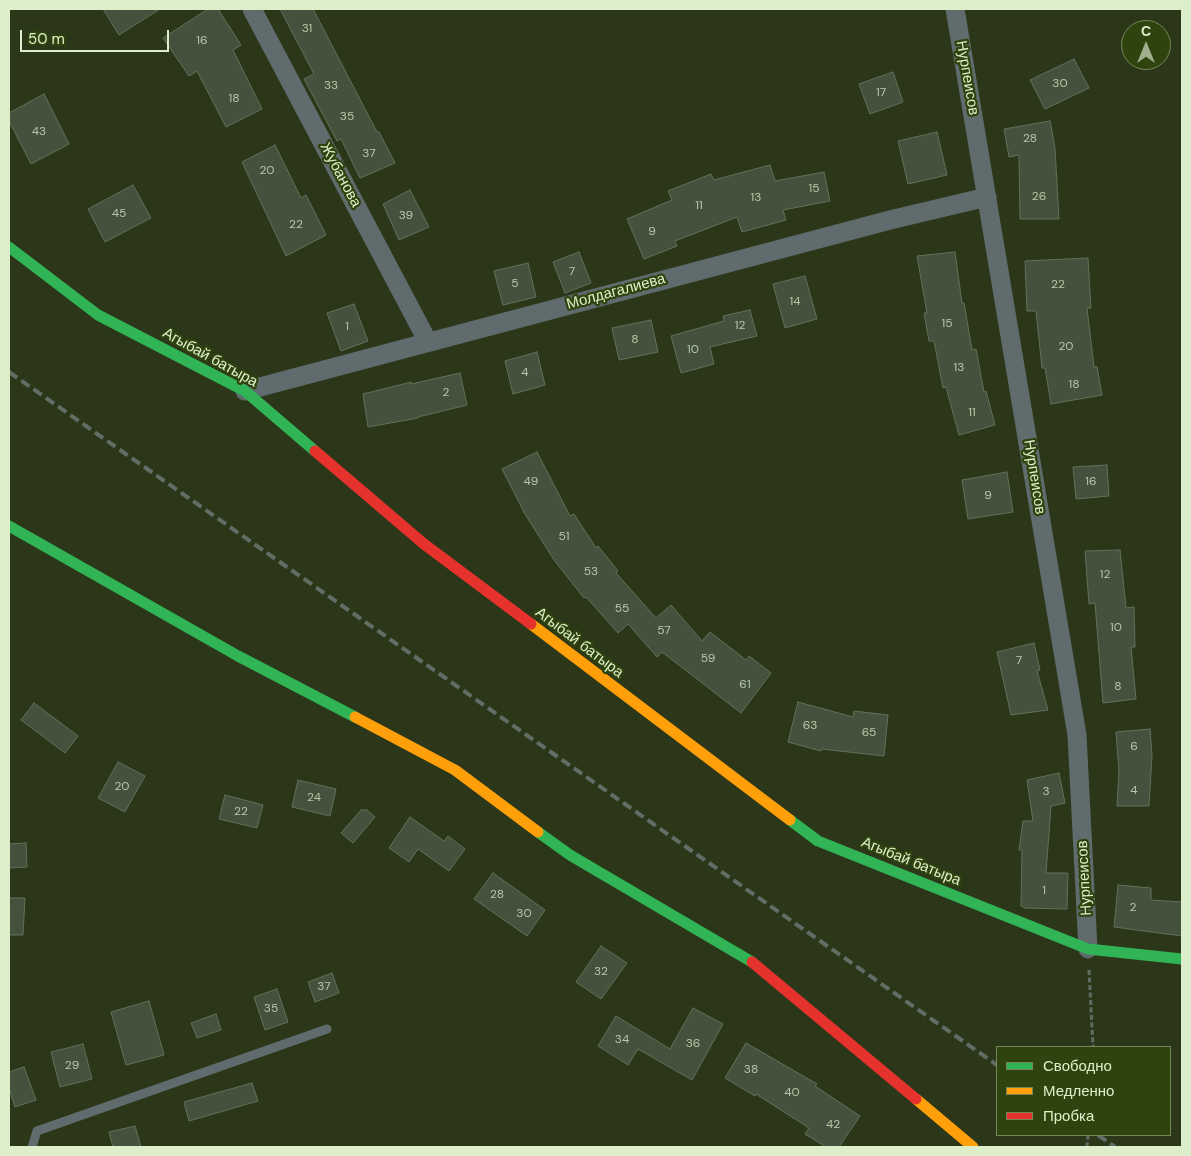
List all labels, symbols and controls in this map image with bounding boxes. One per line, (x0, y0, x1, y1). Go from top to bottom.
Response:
scale bar (22, 20, 171, 52)
north arrow (1121, 20, 1171, 70)
house number: 31 (302, 22, 312, 36)
text: С (1141, 22, 1151, 40)
text: 50 m (28, 29, 65, 49)
house number: 16 (196, 34, 208, 48)
street label: Нурпеисов (952, 39, 982, 117)
house number: 30 (1052, 77, 1068, 91)
house number: 33 (324, 79, 338, 93)
house number: 17 (876, 86, 886, 100)
house number: 18 (228, 92, 240, 106)
house number: 35 (340, 110, 354, 124)
house number: 43 (32, 125, 46, 139)
house number: 28 (1023, 132, 1037, 146)
street label: Жубанова (315, 140, 365, 210)
house number: 37 (362, 147, 376, 161)
house number: 20 (260, 164, 274, 178)
house number: 15 (808, 182, 820, 196)
house number: 26 (1032, 190, 1046, 204)
house number: 13 (751, 191, 761, 205)
house number: 11 (695, 199, 703, 213)
house number: 45 (112, 207, 126, 221)
house number: 39 (399, 209, 413, 223)
house number: 22 (289, 218, 303, 232)
house number: 9 (648, 225, 656, 239)
house number: 7 (569, 265, 575, 279)
street label: Молдагалиева (565, 270, 667, 314)
house number: 5 (511, 277, 519, 291)
house number: 22 (1051, 278, 1065, 292)
house number: 14 (789, 295, 801, 309)
house number: 15 (941, 317, 953, 331)
house number: 12 (735, 319, 745, 333)
house number: 1 (345, 320, 349, 334)
street label: Агыбай батыра (159, 324, 261, 392)
house number: 8 (631, 333, 639, 347)
house number: 20 (1059, 340, 1073, 354)
house number: 10 (687, 343, 699, 357)
house number: 13 (954, 361, 964, 375)
house number: 4 (521, 366, 529, 380)
house number: 18 (1068, 378, 1080, 392)
house number: 2 (443, 386, 449, 400)
house number: 11 (968, 406, 976, 420)
street label: Нурпеисов (1019, 438, 1049, 516)
house number: 49 (524, 475, 538, 489)
house number: 16 (1085, 475, 1097, 489)
house number: 9 (984, 489, 992, 503)
house number: 51 (558, 530, 570, 544)
house number: 53 (584, 565, 598, 579)
house number: 12 (1100, 568, 1110, 582)
house number: 55 (615, 602, 629, 616)
street label: Агыбай батыра (531, 604, 627, 682)
house number: 10 (1110, 621, 1122, 635)
house number: 57 (657, 624, 671, 638)
house number: 59 (701, 652, 715, 666)
house number: 7 (1016, 654, 1022, 668)
house number: 61 (739, 678, 751, 692)
house number: 8 (1114, 680, 1122, 694)
house number: 63 (803, 719, 817, 733)
house number: 65 (862, 726, 876, 740)
house number: 6 (1130, 740, 1138, 754)
house number: 20 (115, 780, 129, 794)
house number: 4 (1130, 784, 1138, 798)
house number: 3 (1042, 785, 1050, 799)
house number: 24 (307, 791, 321, 805)
house number: 22 (234, 805, 248, 819)
street label: Агыбай батыра (859, 834, 963, 890)
street label: Нурпеисов (1074, 840, 1096, 916)
house number: 1 (1042, 884, 1046, 898)
house number: 28 (490, 888, 504, 902)
house number: 2 (1130, 901, 1136, 915)
house number: 30 (516, 907, 532, 921)
house number: 32 (594, 965, 608, 979)
house number: 37 (317, 980, 331, 994)
house number: 35 (264, 1002, 278, 1016)
house number: 34 (615, 1033, 629, 1047)
house number: 36 (686, 1037, 700, 1051)
legend (996, 1046, 1171, 1136)
text: Свободно (1043, 1056, 1112, 1076)
house number: 29 (65, 1059, 79, 1073)
house number: 38 (744, 1063, 758, 1077)
text: Медленно (1043, 1081, 1114, 1101)
house number: 40 (784, 1086, 800, 1100)
text: Пробка (1043, 1106, 1094, 1126)
house number: 42 (826, 1118, 840, 1132)

